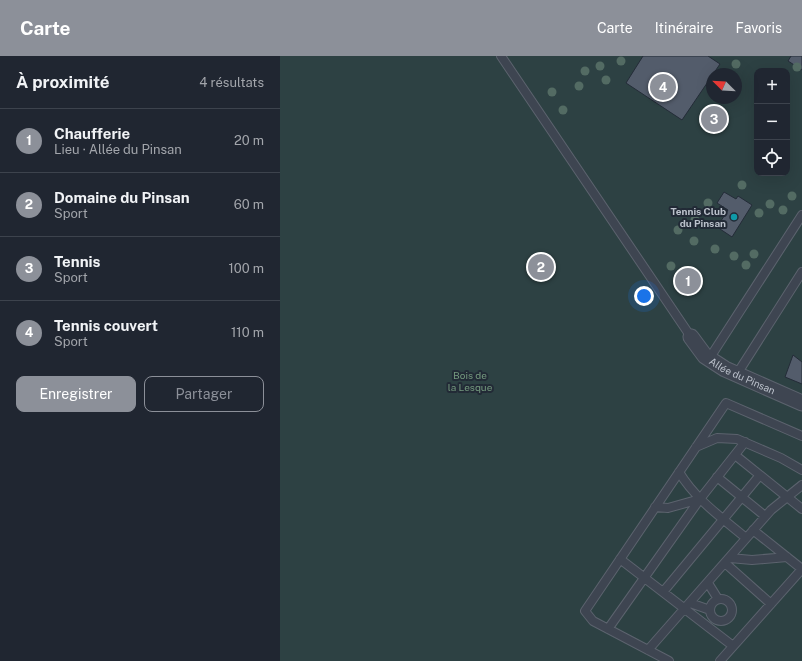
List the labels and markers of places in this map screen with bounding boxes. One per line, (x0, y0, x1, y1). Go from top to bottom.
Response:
pin: 4 (650, 72, 676, 102)
pin: 3 (701, 104, 727, 134)
place label: Tennis Club du Pinsan (670, 205, 726, 229)
marker: Tennis Club du Pinsan (729, 212, 739, 222)
pin: 2 (528, 252, 554, 282)
pin: 1 (675, 266, 701, 296)

